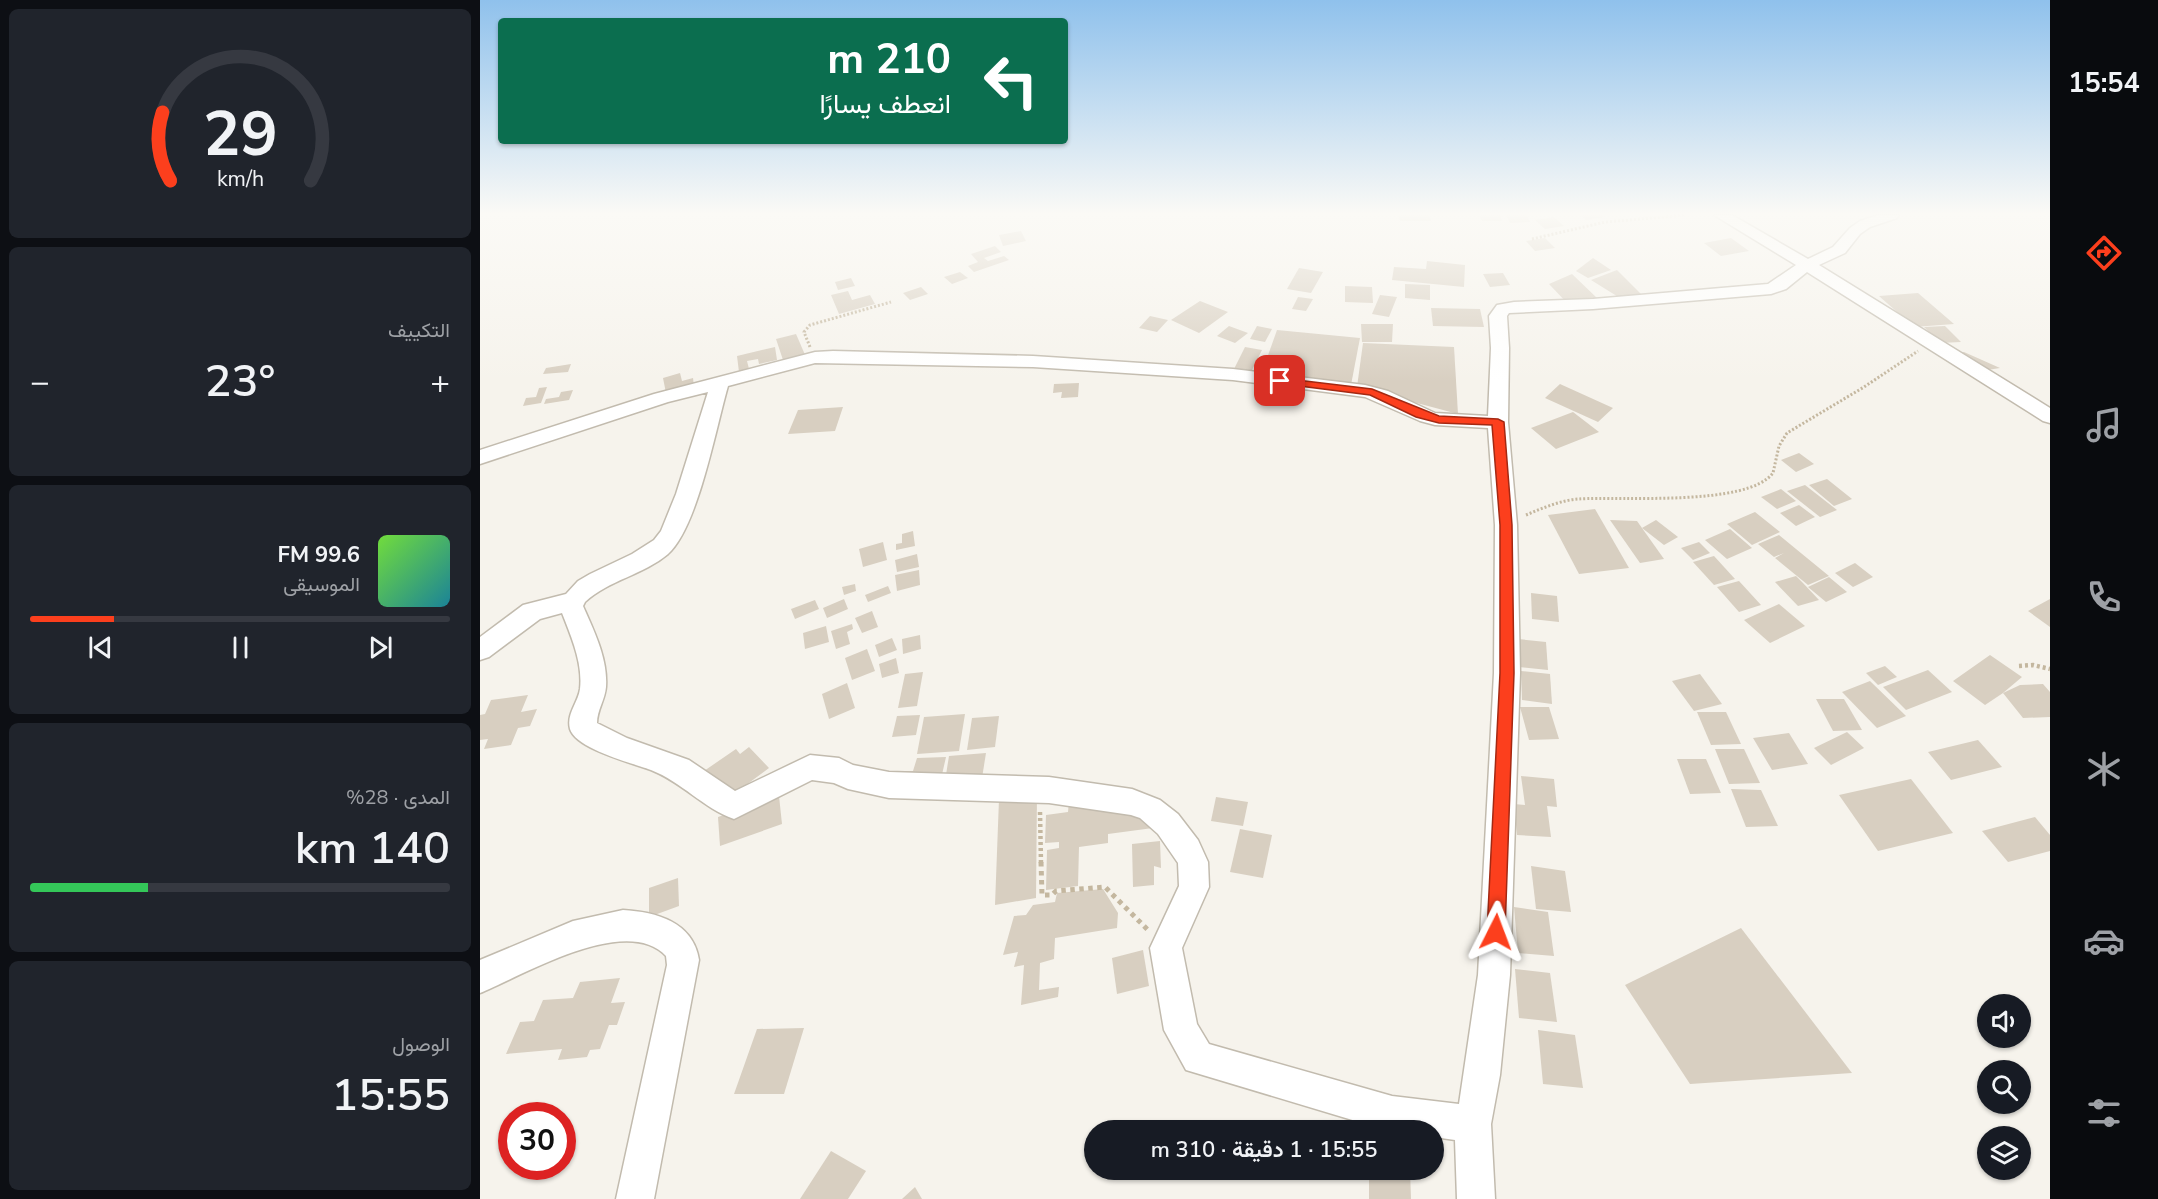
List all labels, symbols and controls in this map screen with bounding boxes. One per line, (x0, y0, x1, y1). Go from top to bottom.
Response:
text: 210 m (827, 31, 951, 88)
icon: left (972, 42, 1050, 120)
text: 15:54 (2068, 65, 2140, 102)
text: انعطف يسارًا (819, 86, 951, 123)
text: 29 (203, 92, 277, 177)
text: km/h (216, 164, 264, 194)
icon: directions (2083, 232, 2125, 274)
text: التكييف (388, 317, 450, 344)
text: 23° (205, 351, 275, 412)
pin (1254, 355, 1305, 406)
text: − (30, 360, 50, 405)
text: + (430, 360, 450, 405)
icon: arrive (1263, 364, 1296, 397)
icon: music (2083, 404, 2125, 446)
text: 99.6 FM (278, 540, 360, 570)
text: الموسيقى (283, 571, 360, 598)
icon: phone (2083, 576, 2125, 618)
icon: previous (84, 631, 117, 664)
icon: pause (224, 631, 257, 664)
icon: next (364, 631, 397, 664)
icon: climate (2083, 748, 2125, 790)
text: المدى · 28% (346, 784, 450, 811)
text: 140 km (295, 818, 450, 879)
position arrow (1464, 900, 1528, 964)
icon: car (2083, 920, 2125, 962)
map controls (1977, 994, 2031, 1180)
button: sound (1977, 994, 2031, 1048)
text: الوصول (392, 1031, 450, 1058)
button: search (1977, 1060, 2031, 1114)
text: 15:55 (331, 1065, 450, 1126)
icon: filters (2083, 1092, 2125, 1134)
speed limit sign: 30 (498, 1102, 576, 1180)
button: layers (1977, 1126, 2031, 1180)
text: 15:55 · 1 دقيقة · 310 m (1151, 1135, 1377, 1165)

